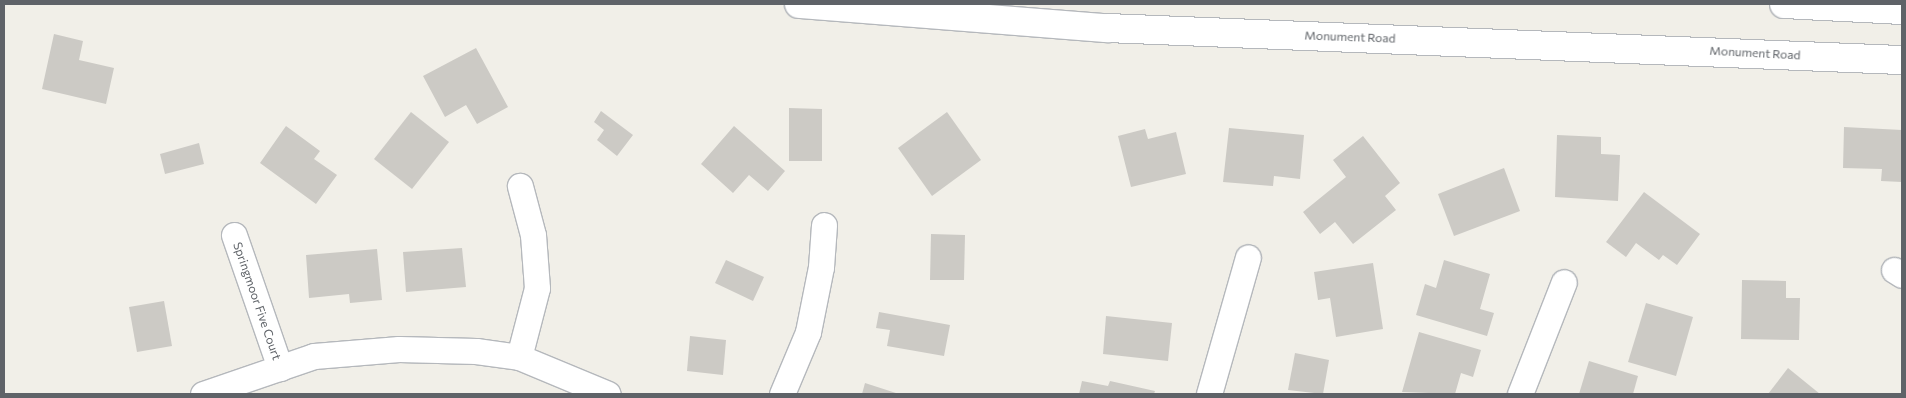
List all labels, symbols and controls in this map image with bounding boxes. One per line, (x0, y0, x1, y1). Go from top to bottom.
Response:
street label: Monument Road (1304, 28, 1396, 46)
street label: Monument Road (1709, 43, 1801, 63)
street label: Springmoor Five Court (230, 240, 284, 362)

